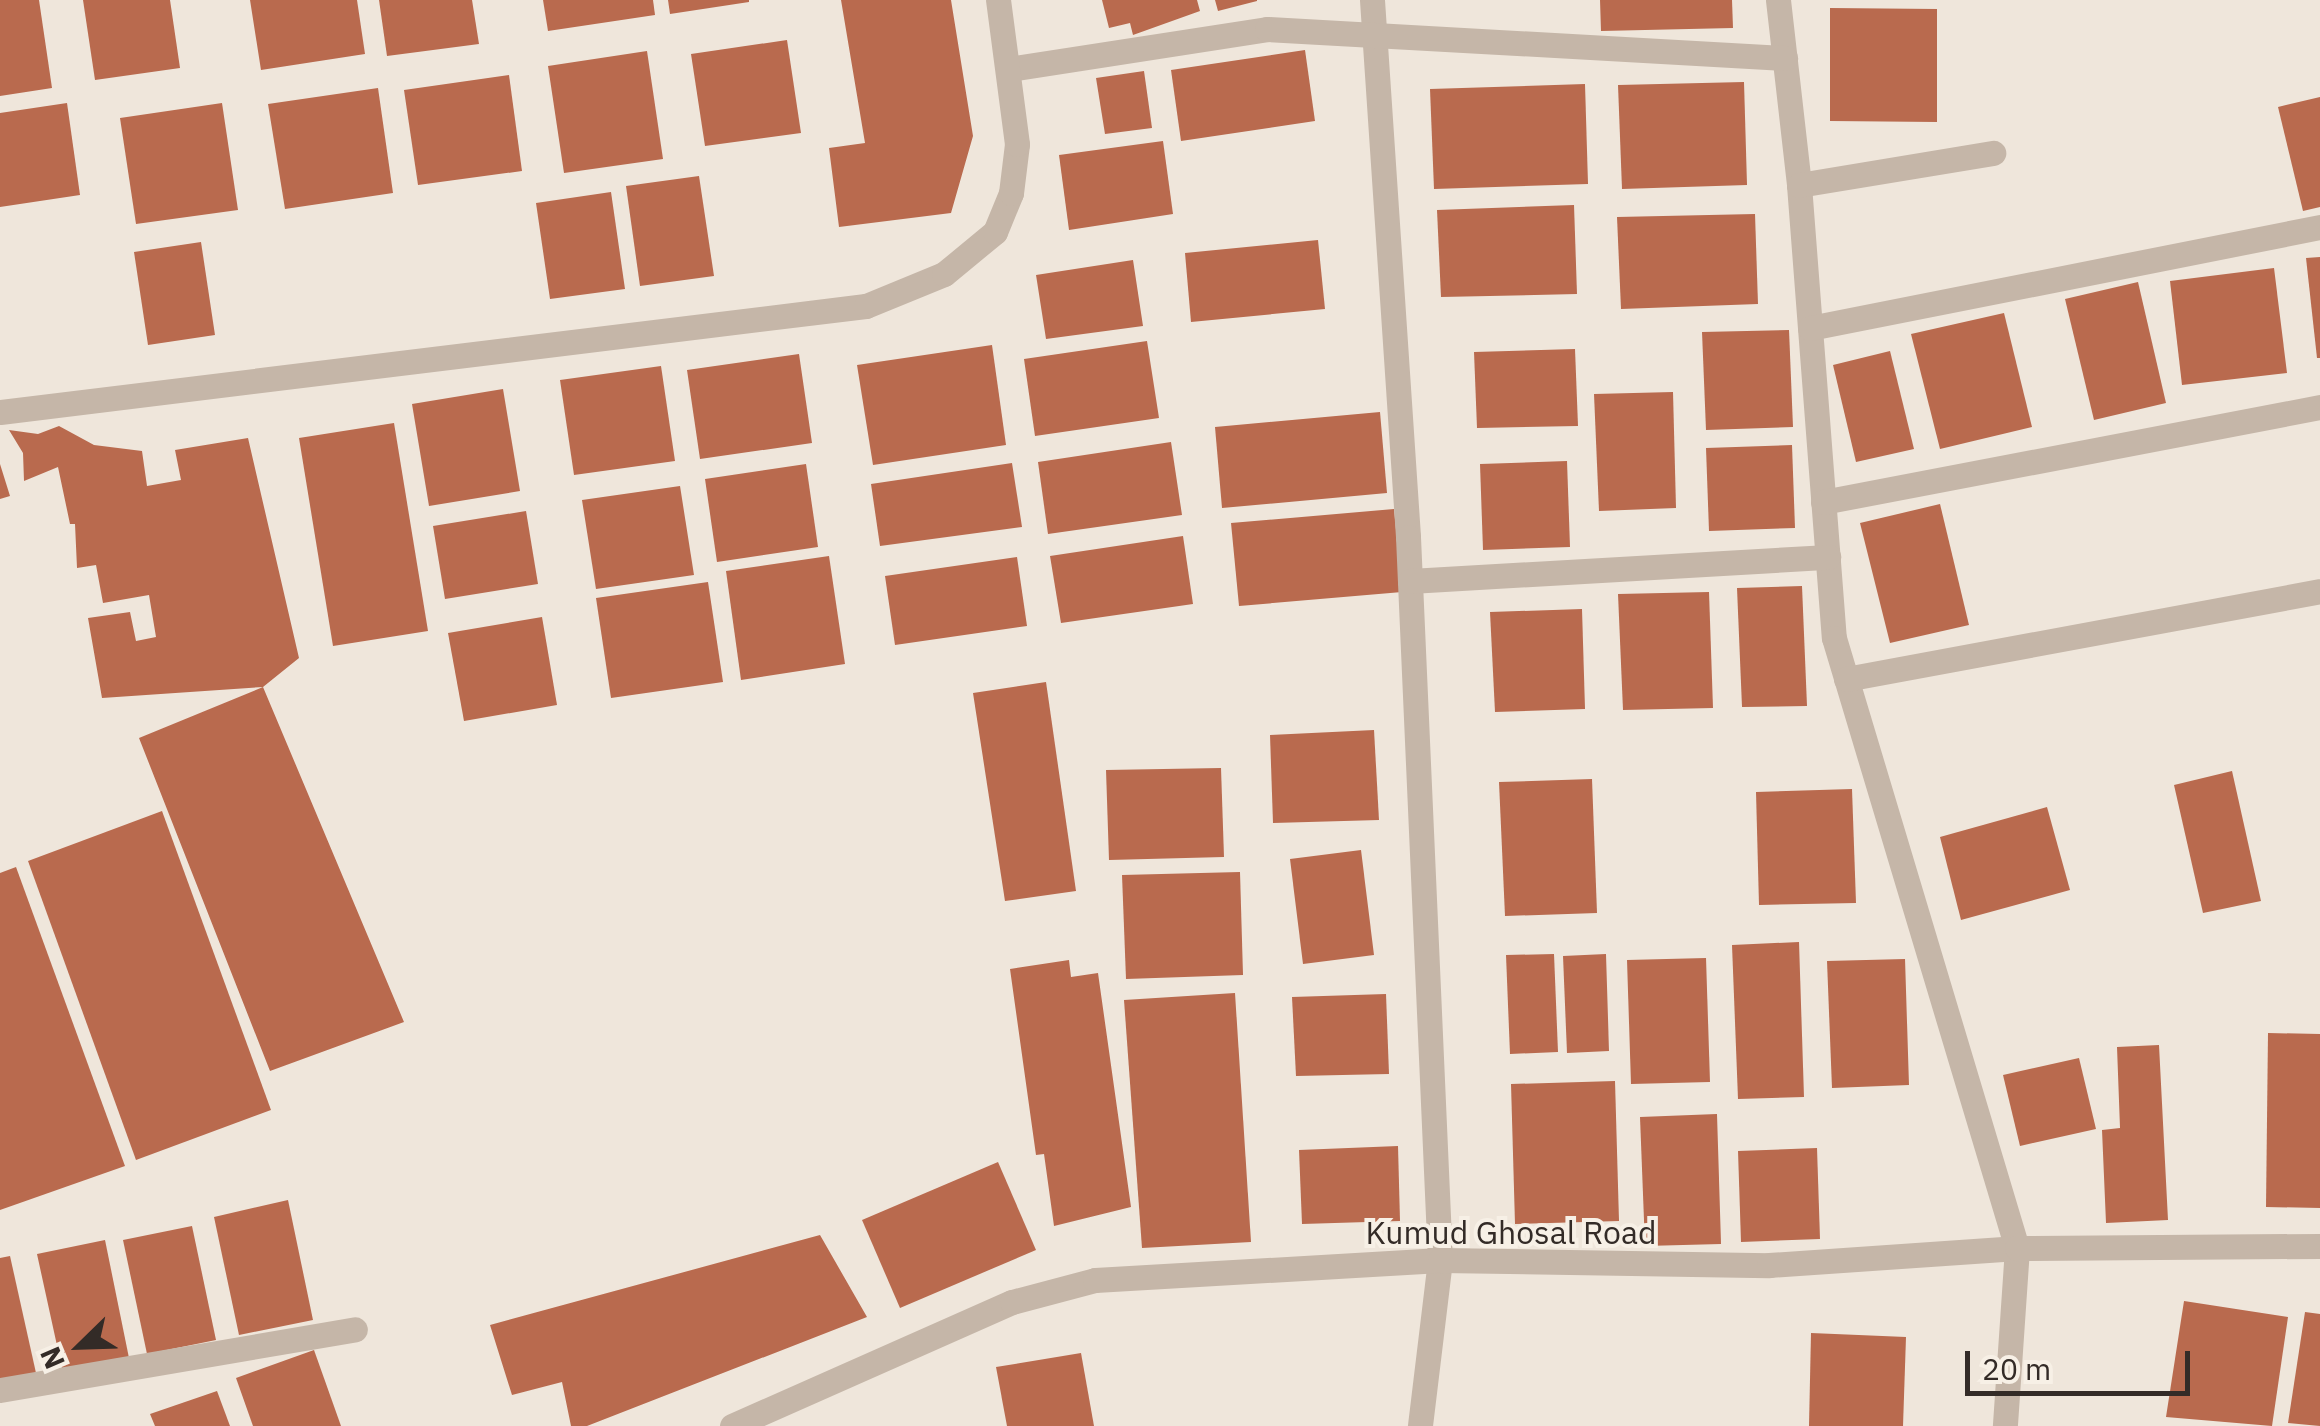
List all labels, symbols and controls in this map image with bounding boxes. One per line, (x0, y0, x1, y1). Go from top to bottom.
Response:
street label: Kumud Ghosal Road (1365, 1213, 1657, 1251)
north arrow (30, 1296, 130, 1396)
scale bar (1970, 1331, 2195, 1393)
text: N (31, 1341, 73, 1374)
text: 20 m (1982, 1349, 2051, 1388)

